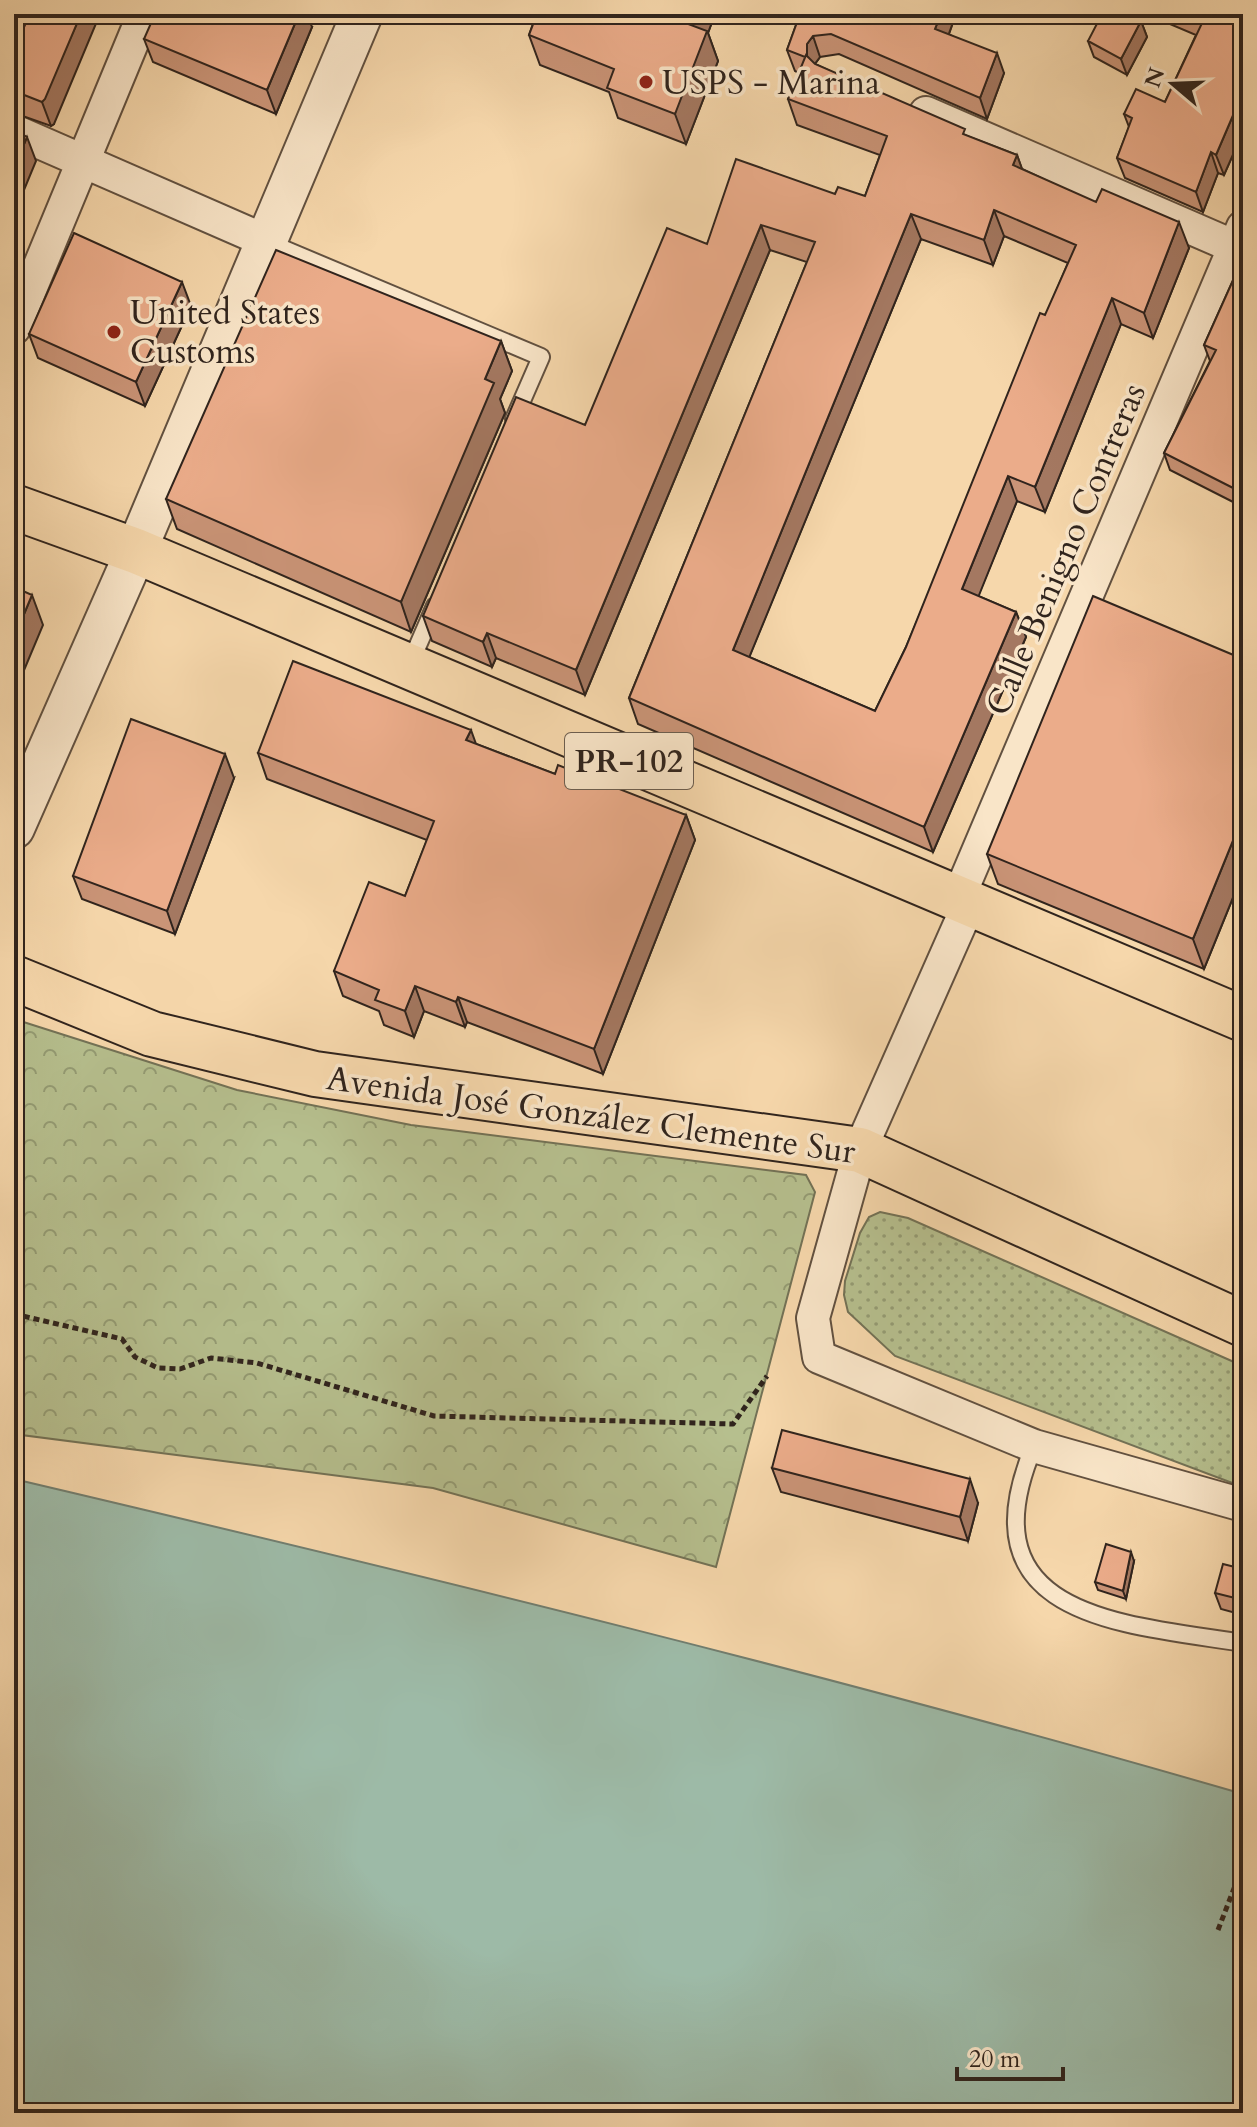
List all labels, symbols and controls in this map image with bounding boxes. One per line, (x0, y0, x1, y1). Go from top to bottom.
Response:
north arrow (1133, 44, 1213, 124)
place label: USPS - Marina (662, 60, 880, 106)
text: N (1138, 64, 1172, 92)
marker: USPS - Marina (637, 73, 655, 91)
place label: United States Customs (130, 290, 320, 375)
marker: United States Customs (105, 323, 123, 341)
street label: Calle Benigno Contreras (975, 376, 1157, 723)
road number: PR-102 (565, 733, 693, 789)
street label: Avenida José González Clemente Sur (324, 1055, 859, 1175)
scale bar (957, 2031, 1063, 2081)
text: 20 m (969, 2043, 1021, 2076)

